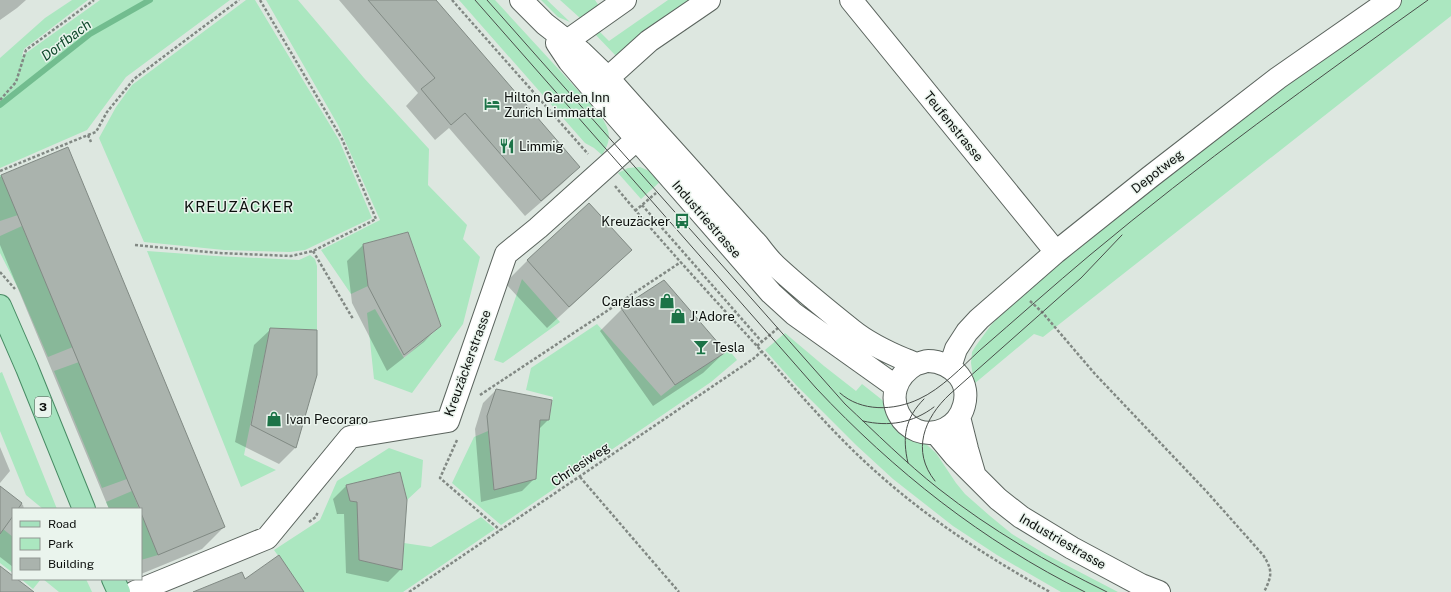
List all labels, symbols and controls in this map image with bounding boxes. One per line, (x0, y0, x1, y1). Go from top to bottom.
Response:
water label: Dorfbach (38, 16, 94, 64)
street label: Teufenstrasse (921, 88, 986, 164)
place label: Hilton Garden Inn Zurich Limmattal (504, 90, 610, 120)
hotel icon: Hilton Garden Inn Zurich Limmattal (483, 95, 501, 113)
restaurant icon: Limmig (498, 137, 516, 155)
place label: Limmig (519, 139, 564, 154)
street label: Depotweg (1128, 147, 1186, 196)
street label: Industriestrasse (669, 178, 744, 261)
district label: KREUZÄCKER (184, 197, 294, 215)
bus stop icon: Kreuzäcker (673, 212, 691, 230)
place label: Kreuzäcker (601, 214, 670, 229)
shop icon: Carglass (658, 292, 676, 310)
place label: Carglass (602, 294, 655, 309)
shop icon: J'Adore (669, 307, 687, 325)
street label: Kreuzäckerstrasse (441, 308, 494, 419)
place label: J'Adore (690, 309, 735, 324)
bar icon: Tesla (692, 338, 710, 356)
place label: Tesla (713, 340, 745, 355)
road number: 3 (35, 397, 51, 417)
shop icon: Ivan Pecoraro (265, 410, 283, 428)
place label: Ivan Pecoraro (286, 412, 368, 427)
street label: Chriesiweg (548, 439, 612, 489)
legend (12, 508, 142, 580)
street label: Industriestrasse (1017, 511, 1109, 572)
text: Road (48, 517, 76, 531)
text: Park (48, 537, 74, 551)
text: Building (48, 557, 94, 571)

